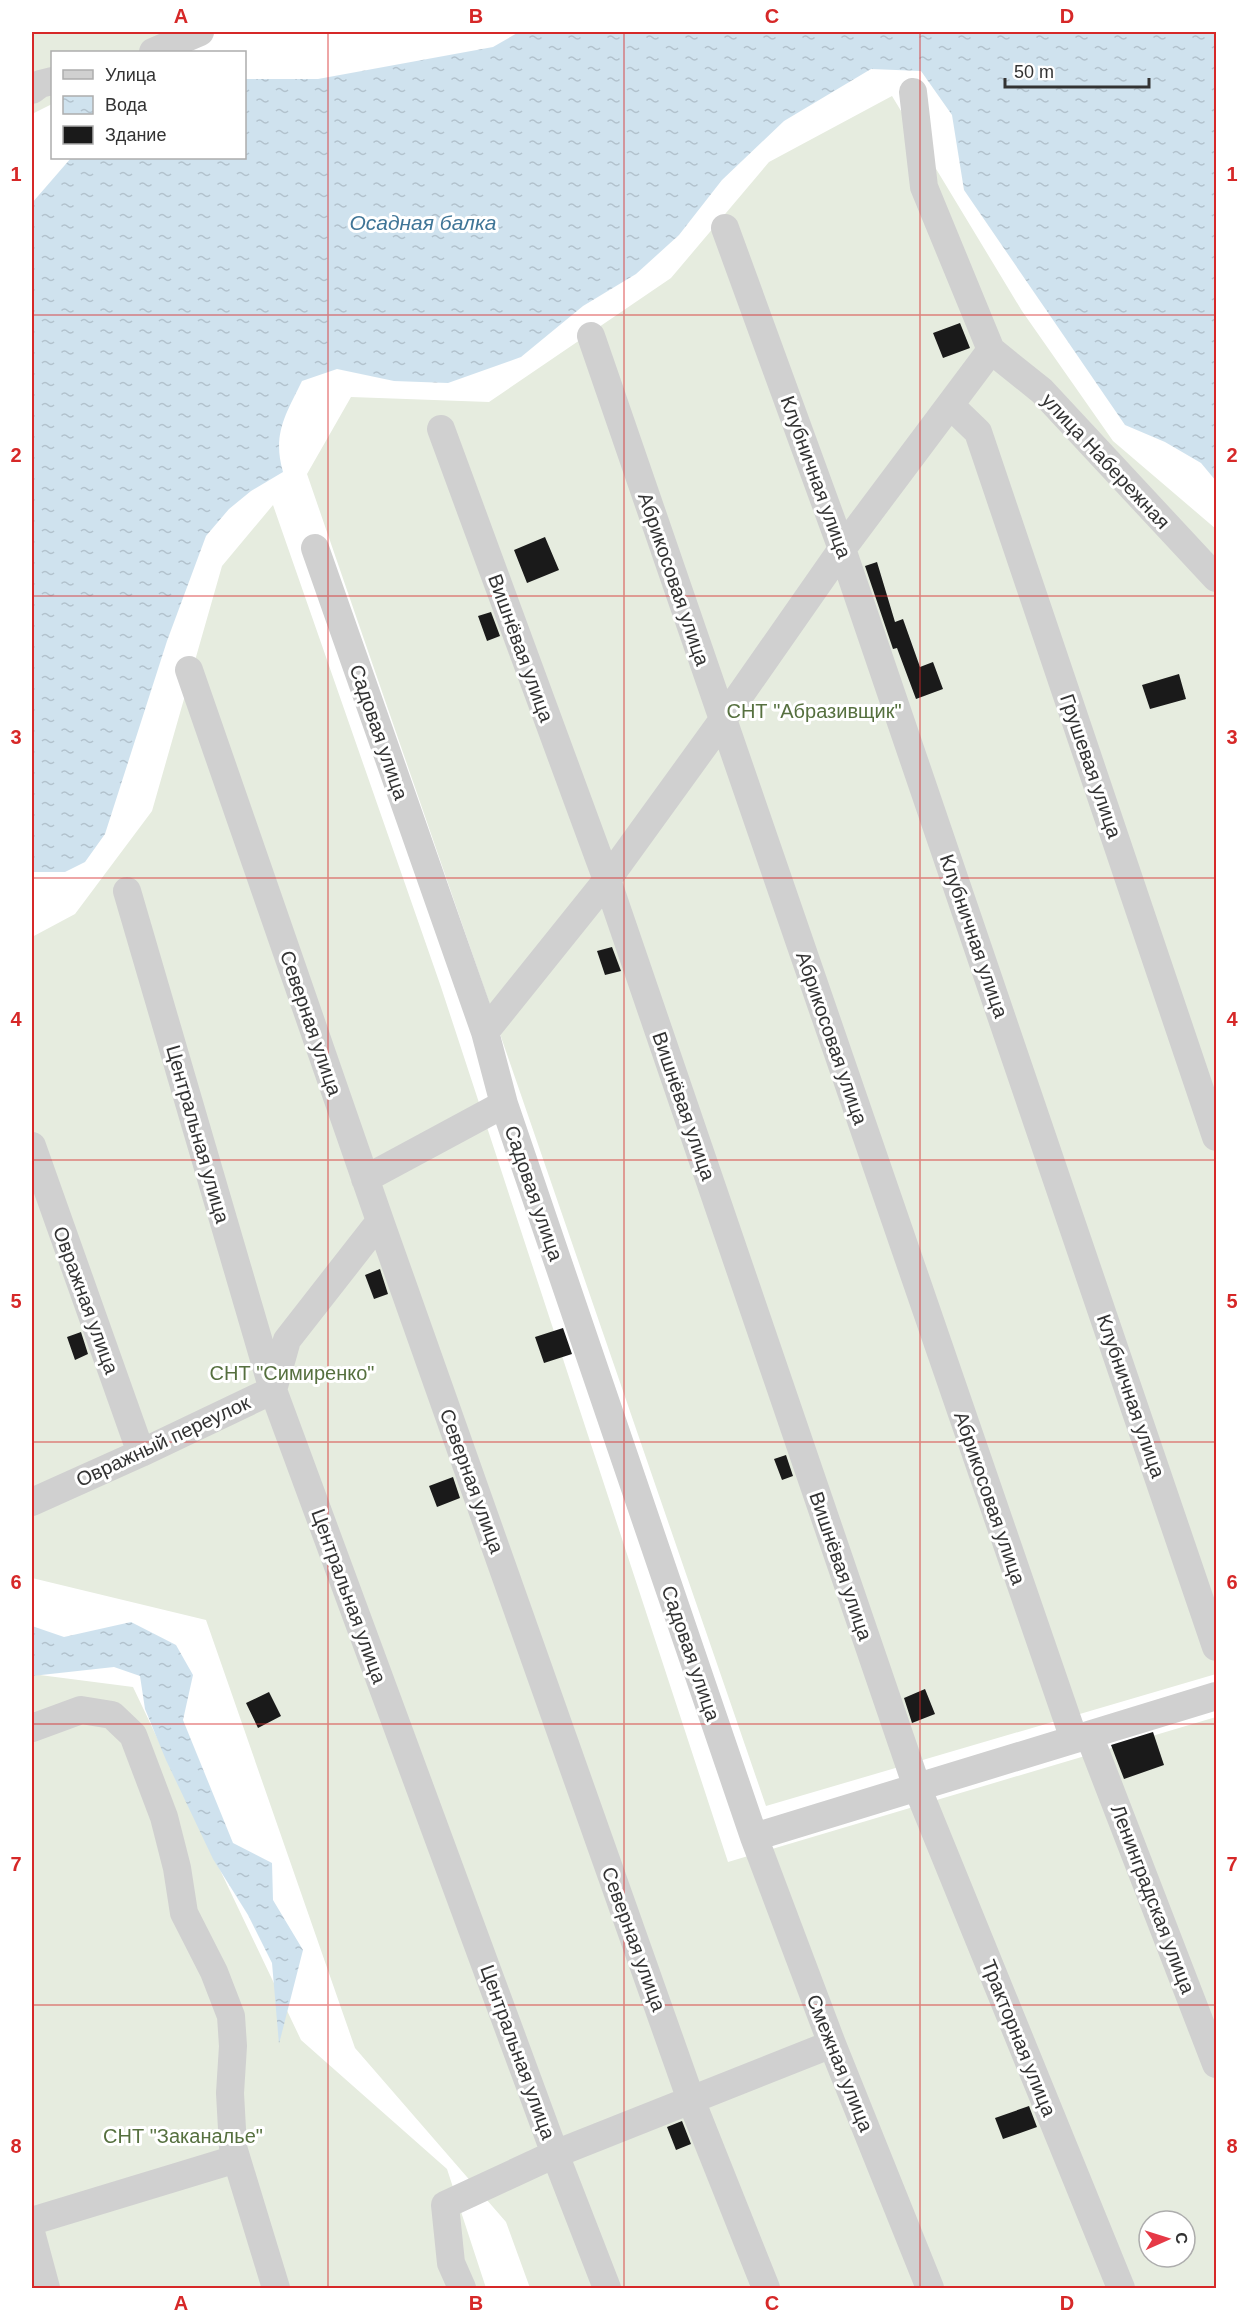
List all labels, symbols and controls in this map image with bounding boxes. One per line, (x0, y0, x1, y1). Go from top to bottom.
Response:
text: A (174, 5, 188, 27)
text: B (469, 5, 483, 27)
text: C (765, 5, 779, 27)
text: D (1060, 5, 1074, 27)
legend (51, 51, 246, 159)
scale bar (1005, 51, 1149, 89)
text: 50 m (1014, 62, 1054, 82)
text: Улица (105, 65, 157, 85)
text: Вода (105, 95, 148, 115)
text: Здание (105, 125, 166, 145)
text: 1 (10, 163, 22, 185)
text: 1 (1226, 163, 1238, 185)
water label: Осадная балка (349, 211, 497, 234)
street label: улица Набережная (1038, 389, 1174, 533)
street label: Клубничная улица (776, 393, 856, 562)
text: 2 (10, 444, 22, 466)
text: 2 (1226, 444, 1238, 466)
street label: Абрикосовая улица (634, 490, 714, 669)
street label: Вишнёвая улица (484, 571, 558, 726)
street label: Садовая улица (346, 662, 413, 803)
street label: Грушевая улица (1056, 691, 1126, 842)
park label: СНТ "Абразивщик" (726, 700, 902, 722)
text: 3 (10, 726, 22, 748)
text: 3 (1226, 726, 1238, 748)
street label: Клубничная улица (936, 851, 1013, 1021)
street label: Северная улица (276, 948, 346, 1099)
street label: Абрикосовая улица (792, 949, 872, 1128)
text: 4 (10, 1008, 22, 1030)
text: 4 (1226, 1008, 1238, 1030)
street label: Вишнёвая улица (648, 1029, 720, 1184)
street label: Центральная улица (162, 1043, 234, 1226)
street label: Садовая улица (501, 1123, 568, 1264)
street label: Овражная улица (49, 1223, 123, 1378)
text: 5 (10, 1290, 22, 1312)
text: 5 (1226, 1290, 1238, 1312)
street label: Клубничная улица (1093, 1311, 1170, 1481)
park label: СНТ "Симиренко" (210, 1362, 374, 1384)
street label: Овражный переулок (73, 1391, 254, 1491)
street label: Северная улица (436, 1406, 509, 1557)
street label: Абрикосовая улица (950, 1409, 1030, 1588)
street label: Вишнёвая улица (805, 1489, 877, 1644)
street label: Центральная улица (307, 1506, 391, 1687)
text: 6 (10, 1571, 22, 1593)
text: 6 (1226, 1571, 1238, 1593)
street label: Садовая улица (658, 1583, 725, 1724)
street label: Ленинградская улица (1107, 1802, 1199, 1997)
text: 7 (10, 1853, 22, 1875)
text: 7 (1226, 1853, 1238, 1875)
street label: Северная улица (598, 1864, 671, 2015)
street label: Тракторная улица (978, 1956, 1061, 2120)
street label: Центральная улица (476, 1962, 560, 2143)
street label: Смежная улица (802, 1991, 878, 2136)
park label: СНТ "Заканалье" (103, 2125, 263, 2147)
text: 8 (10, 2135, 22, 2157)
text: 8 (1226, 2135, 1238, 2157)
north arrow (1137, 2209, 1197, 2269)
text: С (1173, 2232, 1190, 2245)
text: A (174, 2292, 188, 2314)
text: B (469, 2292, 483, 2314)
text: C (765, 2292, 779, 2314)
text: D (1060, 2292, 1074, 2314)

